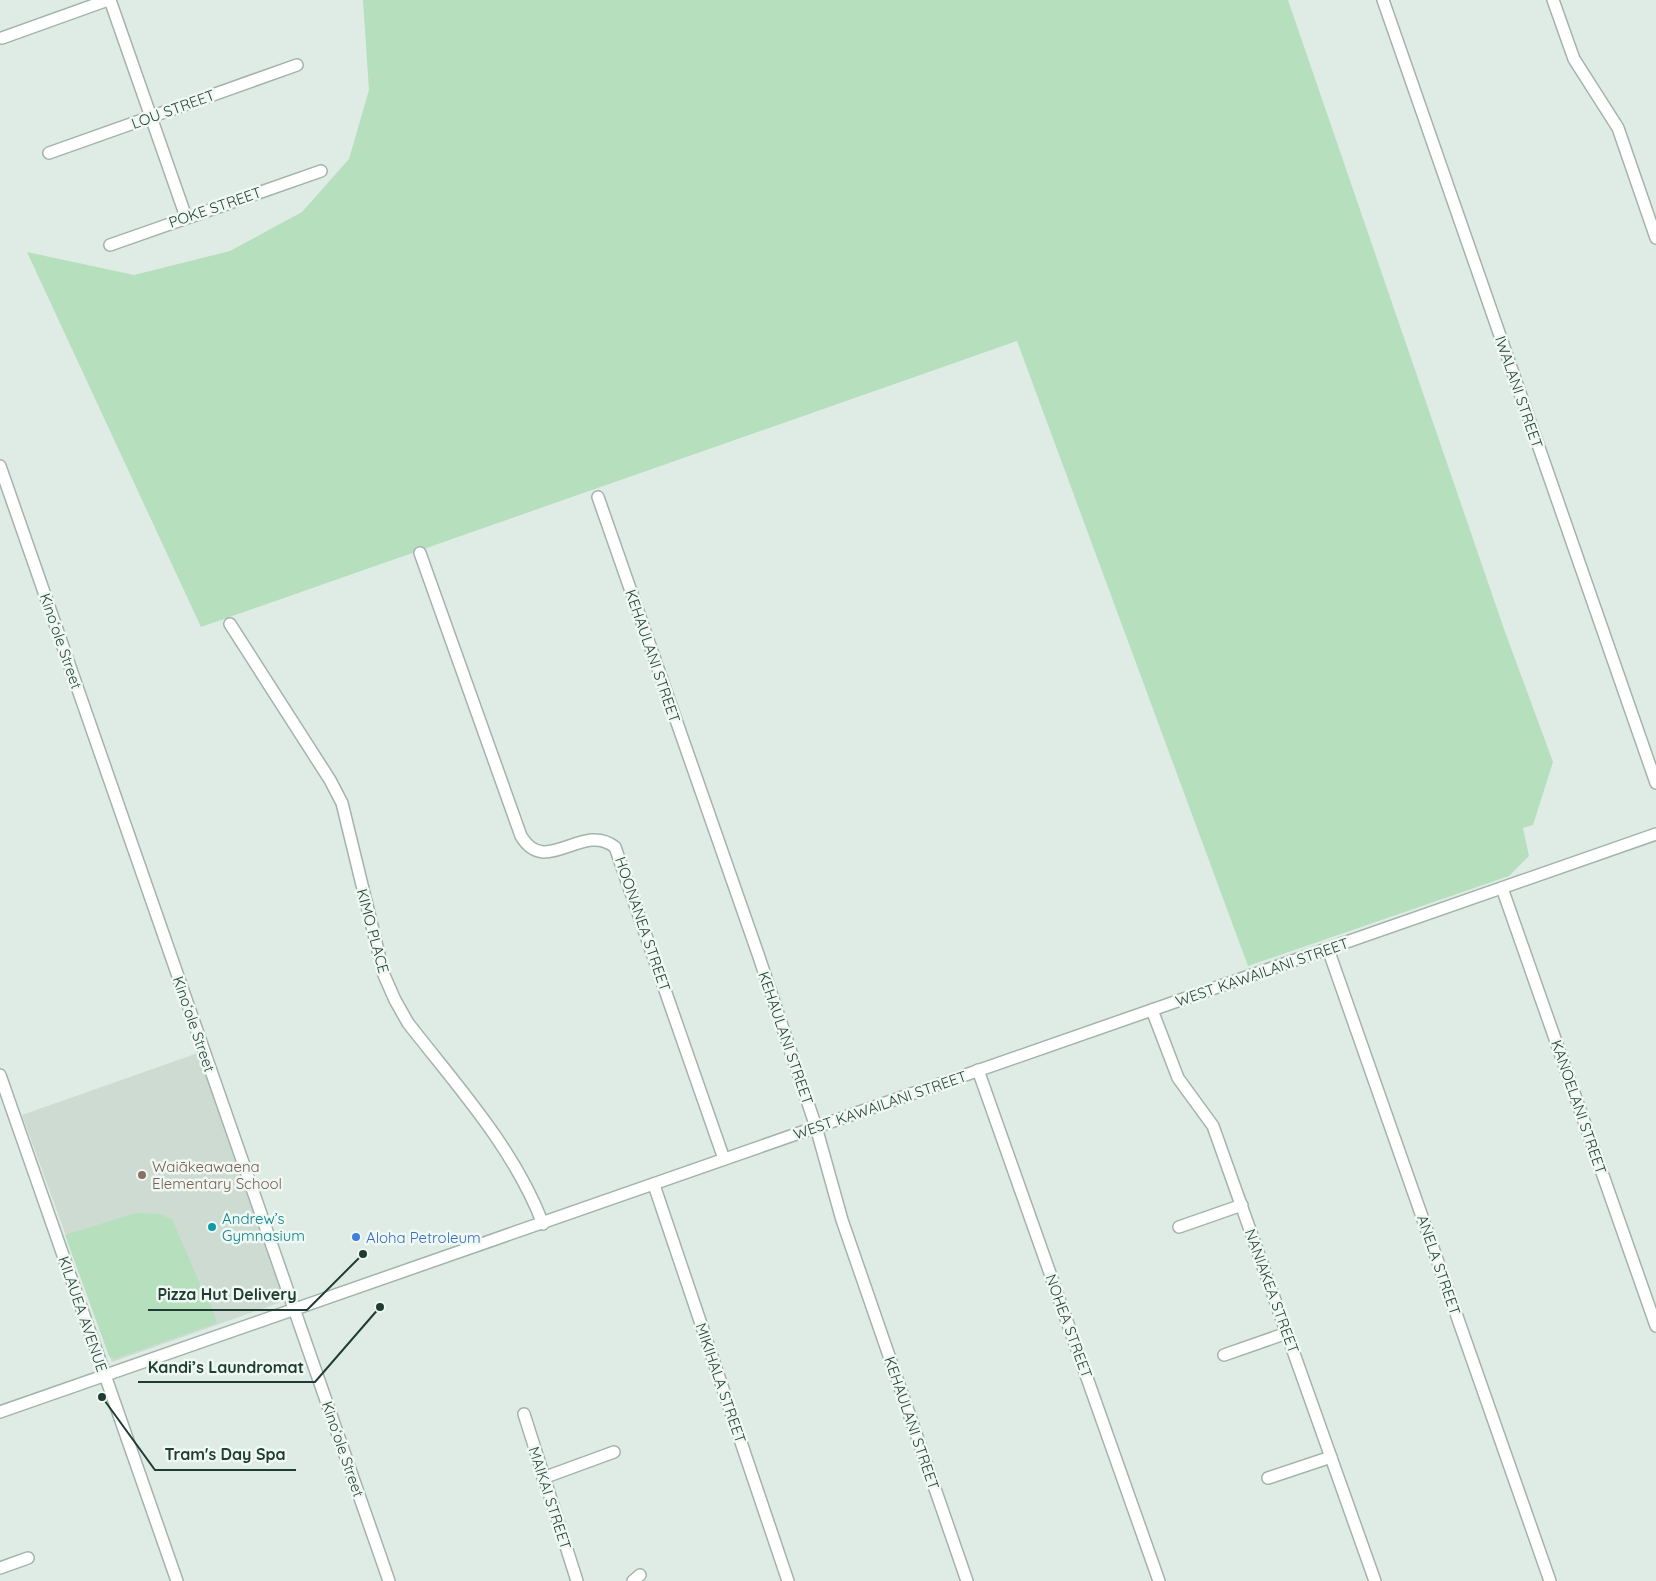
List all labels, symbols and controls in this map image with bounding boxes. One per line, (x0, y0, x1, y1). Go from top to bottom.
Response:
street label: LOU STREET (129, 85, 217, 133)
street label: POKE STREET (166, 182, 264, 232)
street label: IWALANI STREET (1491, 333, 1547, 451)
street label: KEHAULANI STREET (621, 587, 685, 725)
street label: Kinoʻole Street (36, 591, 86, 691)
street label: HOONANEA STREET (611, 854, 675, 994)
street label: KIMO PLACE (353, 887, 393, 975)
street label: WEST KAWAILANI STREET (1173, 933, 1351, 1011)
street label: KEHAULANI STREET (754, 969, 818, 1107)
street label: Kinoʻole Street (169, 974, 219, 1074)
street label: KANOELANI STREET (1547, 1037, 1611, 1177)
street label: WEST KAWAILANI STREET (791, 1066, 969, 1144)
place label: Waiākeawaena Elementary School (152, 1157, 282, 1193)
marker: Waiākeawaena Elementary School (136, 1169, 148, 1181)
place label: Andrew’s Gymnasium (222, 1209, 305, 1245)
street label: ANELA STREET (1413, 1212, 1465, 1318)
marker: Andrew’s Gymnasium (206, 1221, 218, 1233)
street label: NANIAKEA STREET (1241, 1226, 1303, 1356)
place label: Aloha Petroleum (366, 1228, 481, 1247)
marker: Aloha Petroleum (350, 1231, 362, 1243)
street label: KILAUEA AVENUE (54, 1254, 112, 1374)
street label: NOHEA STREET (1041, 1271, 1097, 1381)
callout: Pizza Hut Delivery (148, 1279, 307, 1310)
text: Pizza Hut Delivery (157, 1284, 297, 1304)
street label: MIKIHALA STREET (692, 1320, 750, 1446)
callout: Kandi’s Laundromat (138, 1351, 315, 1382)
street label: KEHAULANI STREET (880, 1354, 944, 1492)
text: Kandi’s Laundromat (148, 1357, 304, 1377)
street label: Kinoʻole Street (318, 1399, 368, 1499)
callout: Tram's Day Spa (155, 1439, 296, 1470)
text: Tram's Day Spa (164, 1444, 286, 1464)
street label: MAIKAI STREET (524, 1444, 576, 1552)

